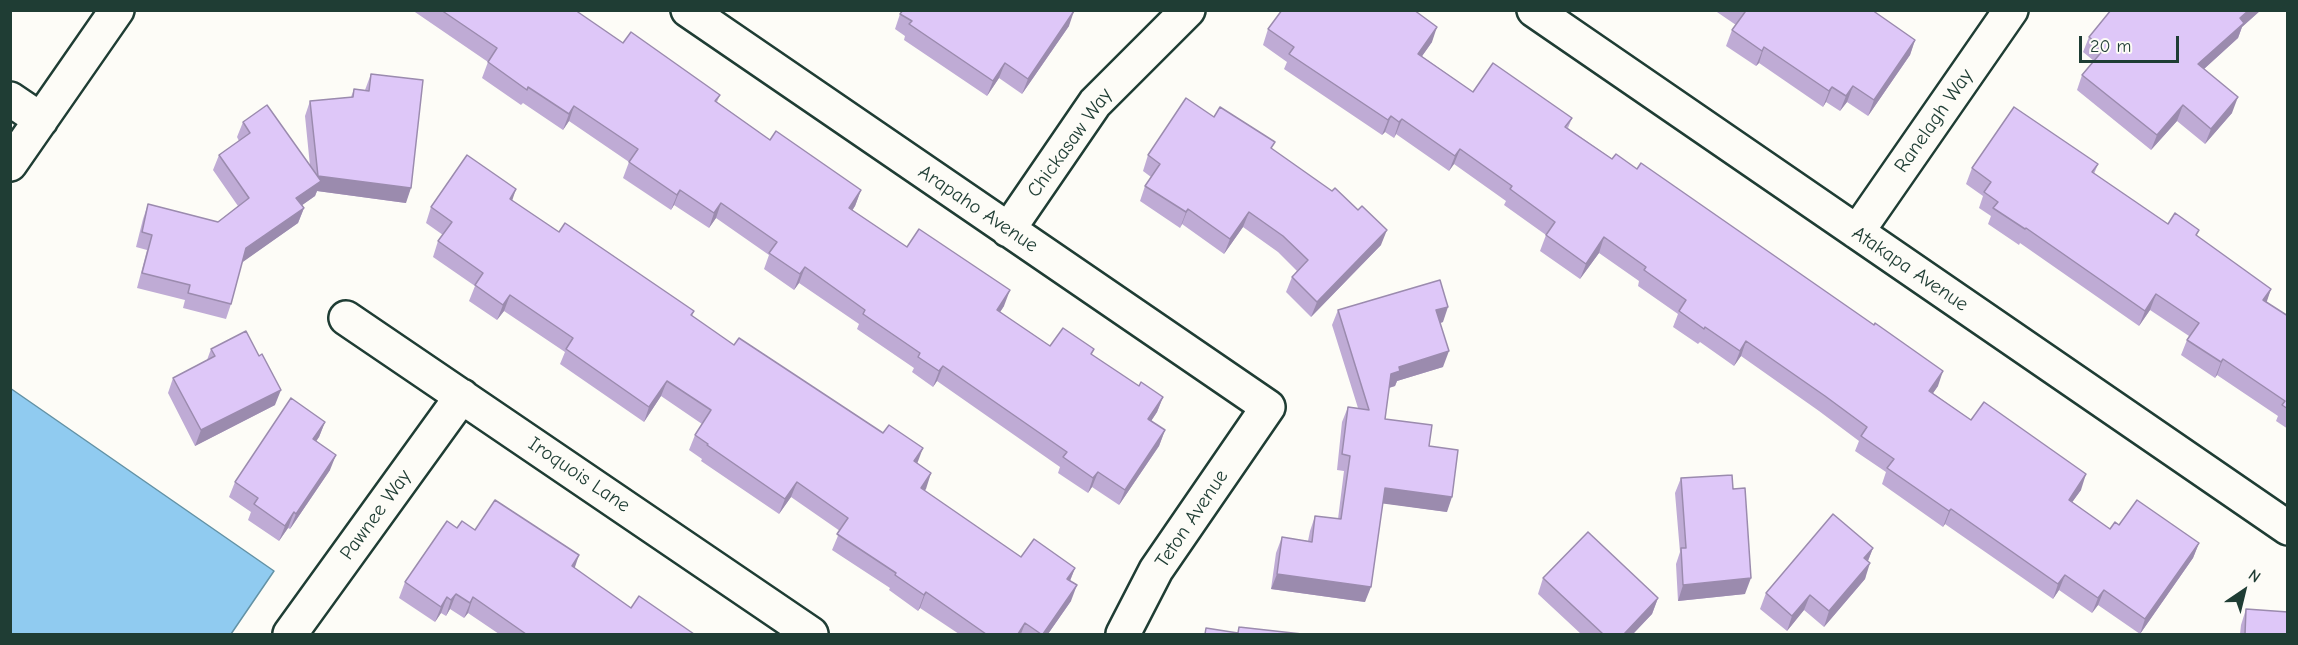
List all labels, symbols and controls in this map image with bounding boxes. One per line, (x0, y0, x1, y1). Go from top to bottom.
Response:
scale bar (2082, 24, 2182, 62)
text: 20 m (2090, 36, 2131, 57)
street label: Ranelagh Way (1889, 65, 1979, 177)
street label: Chickasaw Way (1022, 84, 1118, 202)
street label: Arapaho Avenue (914, 160, 1042, 258)
street label: Atakapa Avenue (1847, 221, 1973, 317)
street label: Iroquois Lane (523, 432, 635, 518)
street label: Pawnee Way (335, 465, 417, 565)
street label: Teton Avenue (1150, 465, 1234, 573)
north arrow (2214, 561, 2274, 621)
text: N (2245, 566, 2264, 587)

